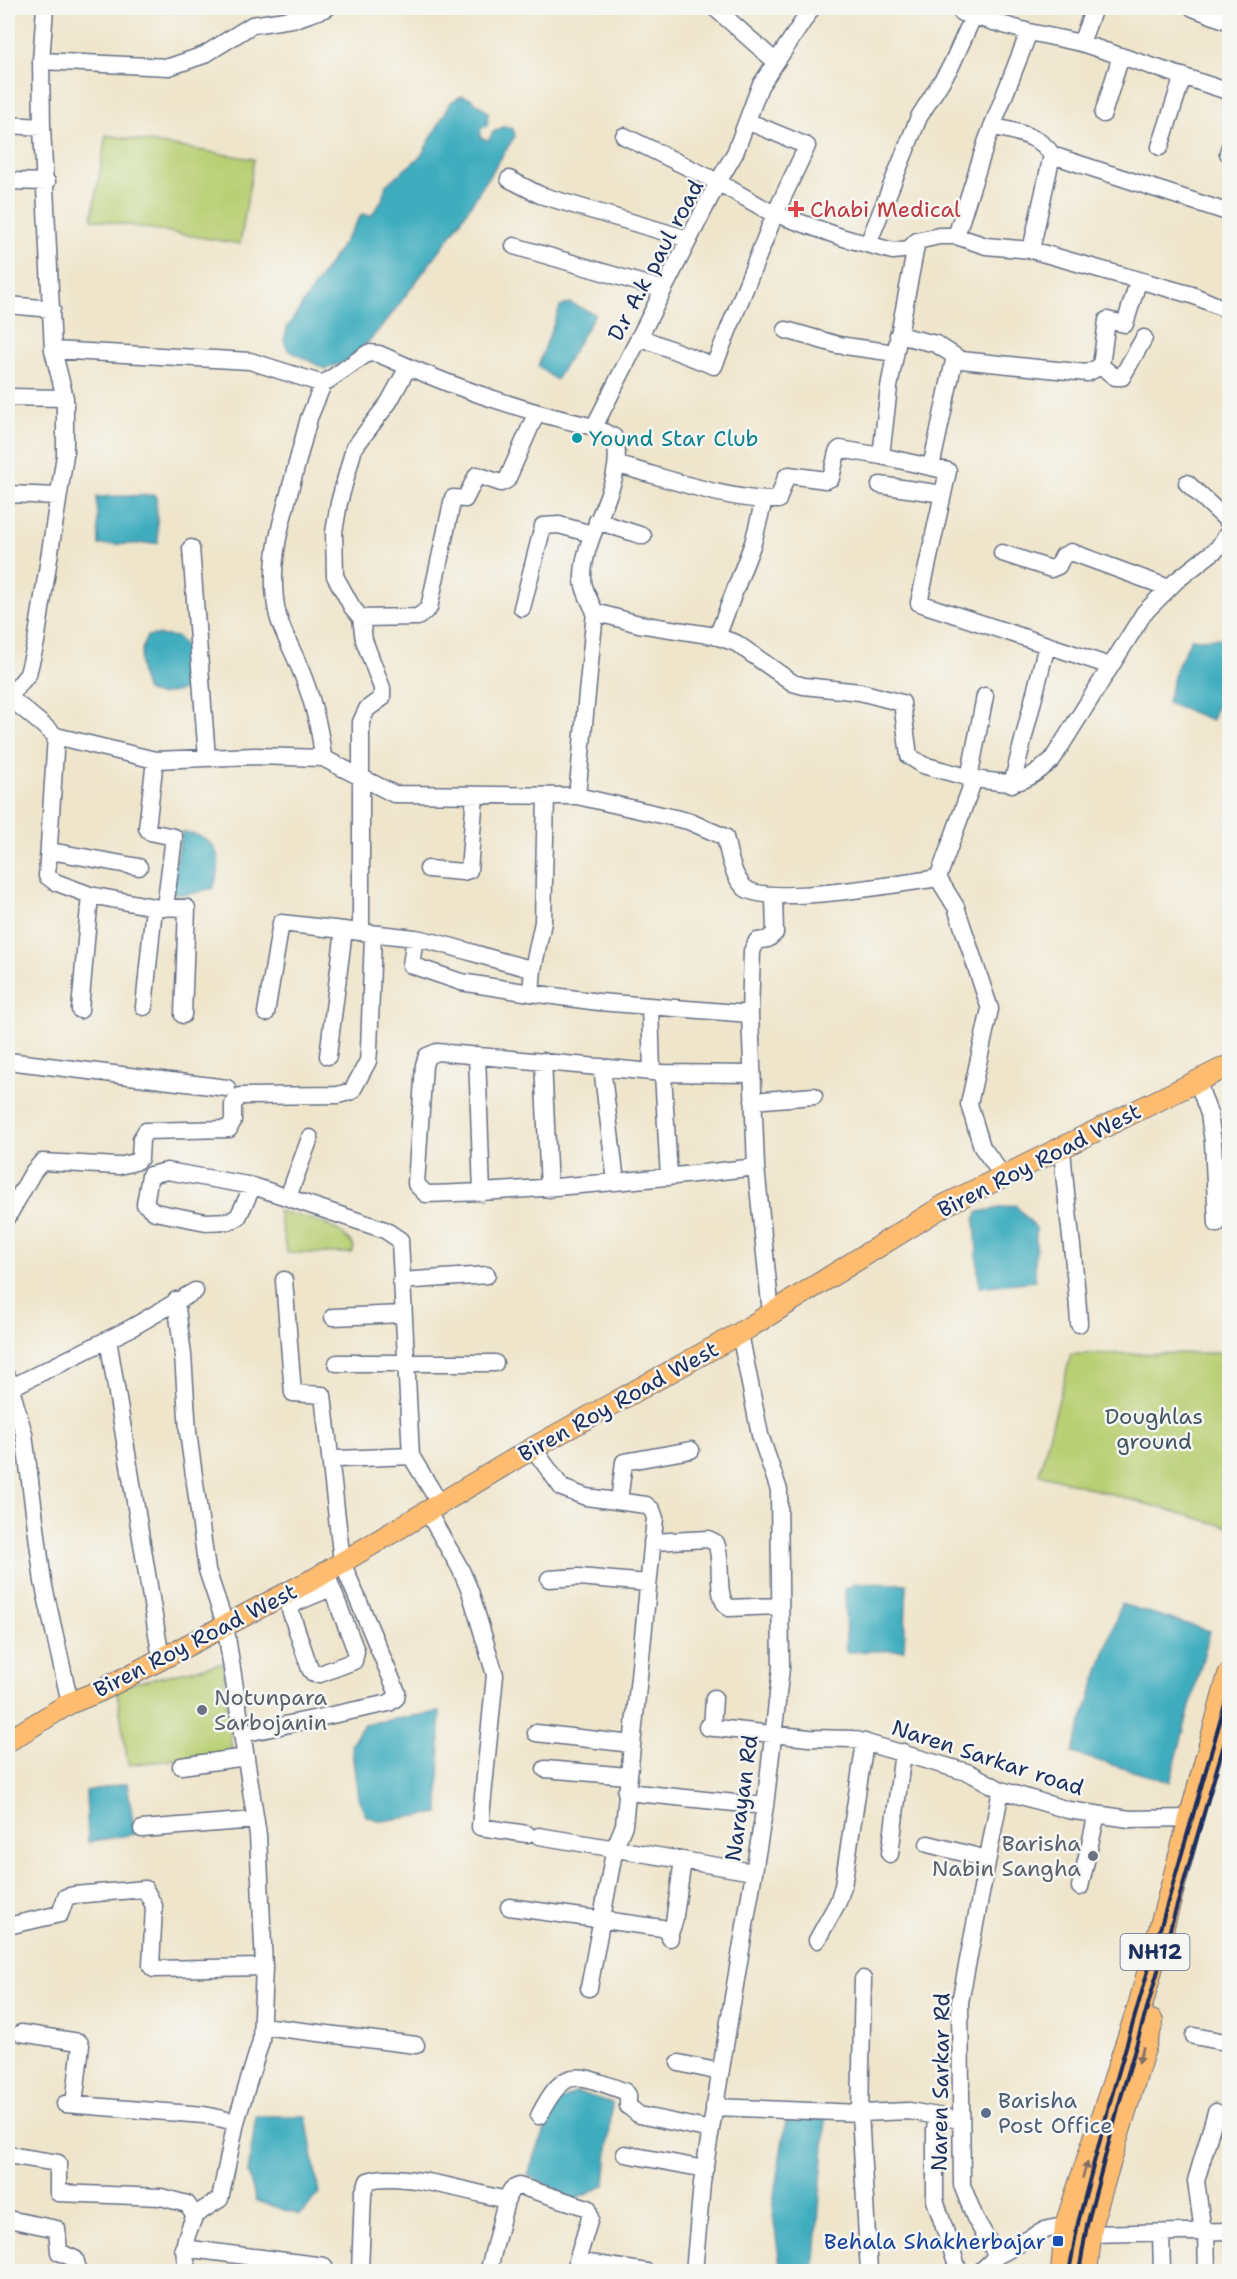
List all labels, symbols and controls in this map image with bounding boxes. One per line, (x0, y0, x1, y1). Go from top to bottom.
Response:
street label: D.r A.k paul road (601, 175, 710, 346)
place label: Chabi Medical (810, 195, 961, 224)
marker: Chabi Medical (787, 200, 805, 218)
place label: Yound Star Club (589, 424, 759, 453)
marker: Yound Star Club (570, 431, 584, 445)
street label: Biren Roy Road West (933, 1097, 1146, 1224)
street label: Biren Roy Road West (513, 1334, 723, 1469)
park label: Doughlas ground (1105, 1402, 1203, 1456)
street label: Biren Roy Road West (89, 1577, 302, 1704)
place label: Notunpara Sarbojanin (214, 1683, 328, 1737)
marker: Notunpara Sarbojanin (195, 1703, 209, 1717)
street label: Naren Sarkar road (888, 1713, 1088, 1802)
street label: Narayan Rd (718, 1733, 765, 1863)
place label: Barisha Nabin Sangha (932, 1829, 1081, 1883)
marker: Barisha Nabin Sangha (1086, 1849, 1100, 1863)
road number: NH12 (1120, 1934, 1190, 1970)
street label: Naren Sarkar Rd (924, 1992, 957, 2172)
one-way arrow (1136, 2046, 1145, 2064)
place label: Barisha Post Office (998, 2086, 1113, 2140)
marker: Barisha Post Office (979, 2106, 993, 2120)
one-way arrow (1081, 2161, 1090, 2179)
place label: Behala Shakherbajar (824, 2227, 1046, 2256)
marker: Behala Shakherbajar (1051, 2234, 1065, 2248)

